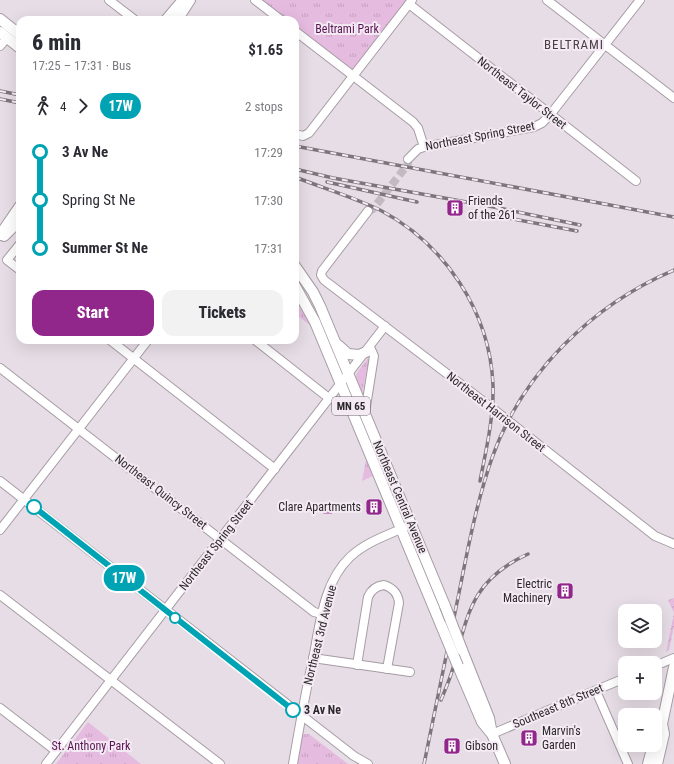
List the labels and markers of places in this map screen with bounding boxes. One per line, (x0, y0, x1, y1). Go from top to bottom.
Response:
place label: Friends of the 261 (468, 194, 516, 222)
building icon: Friends of the 261 (445, 198, 465, 218)
building icon: Clare Apartments (364, 497, 384, 517)
unlabelled marker (26, 499, 42, 515)
place label: Clare Apartments (278, 500, 361, 514)
place label: Electric Machinery (503, 577, 552, 605)
building icon: Electric Machinery (555, 581, 575, 601)
unlabelled marker (169, 612, 181, 624)
marker: 3 Av Ne (285, 702, 301, 718)
place label: 3 Av Ne (304, 703, 341, 717)
place label: Marvin's Garden (542, 724, 581, 752)
building icon: Marvin's Garden (519, 728, 539, 748)
building icon: Gibson (442, 736, 462, 756)
place label: Gibson (465, 739, 498, 753)

